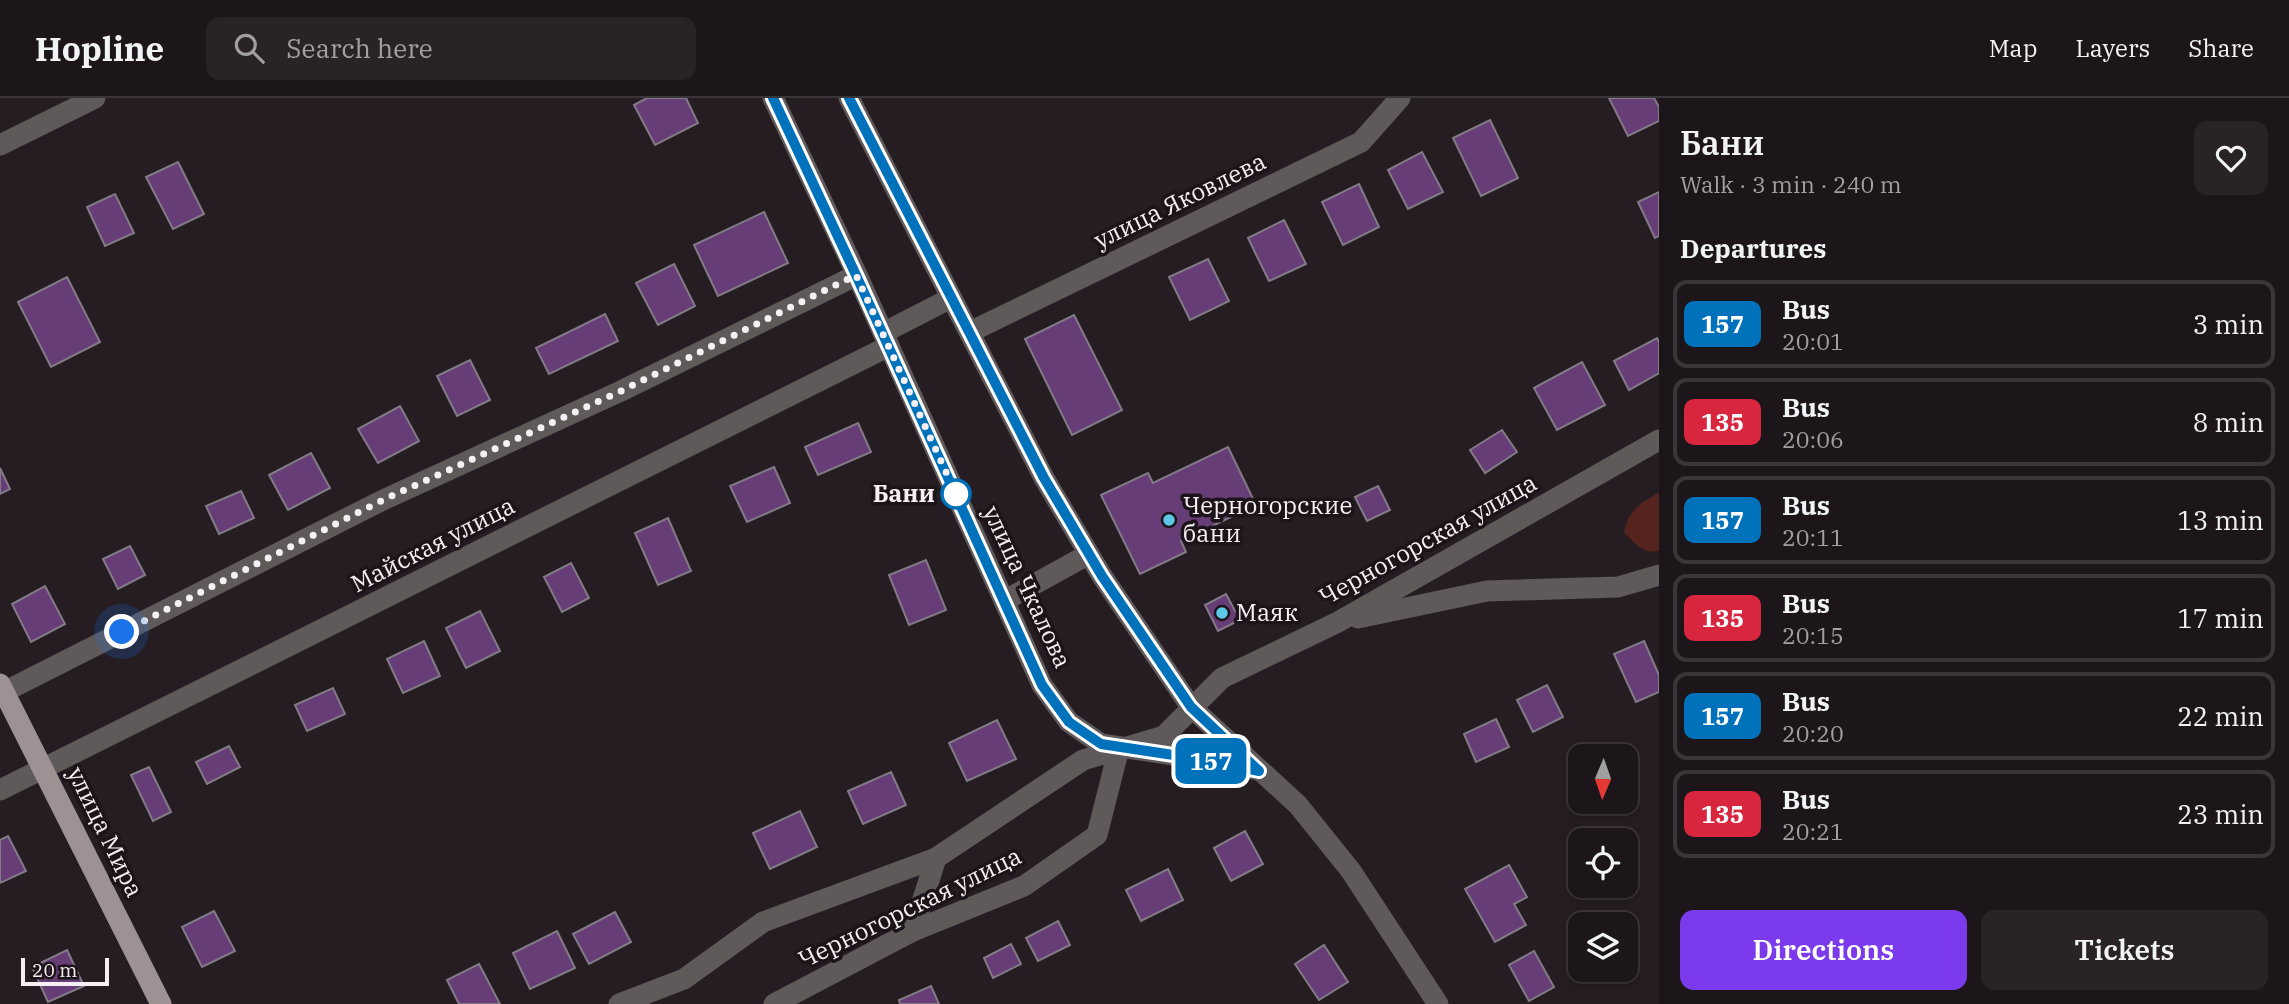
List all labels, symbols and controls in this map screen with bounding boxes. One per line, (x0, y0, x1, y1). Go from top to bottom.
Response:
search box (206, 17, 696, 80)
text: Hopline (35, 27, 164, 70)
icon: search (230, 29, 268, 67)
text: Search here (286, 31, 433, 65)
text: Map (1989, 32, 2037, 64)
text: Layers (2075, 32, 2150, 64)
text: Share (2188, 32, 2254, 64)
text: Бани (1680, 121, 1764, 164)
button: heart (2194, 121, 2268, 195)
street label: улица Яковлева (1088, 145, 1271, 256)
text: Walk · 3 min · 240 m (1680, 169, 1902, 199)
text: Departures (1680, 231, 1826, 265)
text: Bus (1782, 292, 1830, 326)
text: 3 min (2193, 307, 2264, 341)
text: 157 (1701, 308, 1744, 340)
text: 20:01 (1782, 326, 1844, 356)
text: Bus (1782, 390, 1830, 424)
text: 8 min (2193, 405, 2264, 439)
text: 135 (1701, 406, 1744, 438)
text: 20:06 (1782, 424, 1844, 454)
street label: Черногорская улица (1313, 466, 1542, 612)
place label: Бани (873, 477, 935, 509)
marker: Бани (941, 479, 971, 509)
text: Bus (1782, 488, 1830, 522)
street label: Майская улица (345, 489, 520, 599)
place label: Черногорские бани (1183, 489, 1352, 549)
street label: улица Чкалова (976, 500, 1080, 673)
text: 13 min (2177, 503, 2264, 537)
text: 157 (1701, 504, 1744, 536)
marker: Черногорские бани (1161, 512, 1177, 528)
text: 20:11 (1782, 522, 1844, 552)
text: Bus (1782, 586, 1830, 620)
place label: Маяк (1236, 596, 1298, 628)
text: 17 min (2177, 601, 2264, 635)
text: 135 (1701, 602, 1744, 634)
marker: Маяк (1214, 605, 1230, 621)
your location (104, 614, 139, 649)
text: 20:15 (1782, 620, 1844, 650)
text: Bus (1782, 684, 1830, 718)
text: 22 min (2177, 699, 2264, 733)
text: 157 (1701, 700, 1744, 732)
text: 20:20 (1782, 718, 1844, 748)
line badge: 157 (1171, 738, 1251, 784)
north arrow (1568, 744, 1638, 814)
map controls (1568, 744, 1638, 982)
text: 157 (1189, 745, 1233, 777)
street label: улица Мира (60, 761, 151, 902)
text: Bus (1782, 782, 1830, 816)
text: 23 min (2177, 797, 2264, 831)
text: 135 (1701, 798, 1744, 830)
text: 20:21 (1782, 816, 1844, 846)
button: locate (1568, 828, 1638, 898)
street label: Черногорская улица (793, 839, 1026, 975)
button: Directions (1680, 910, 1967, 990)
button: Tickets (1981, 910, 2268, 990)
button: layers (1568, 912, 1638, 982)
scale bar (21, 955, 108, 987)
text: 20 m (32, 958, 77, 982)

